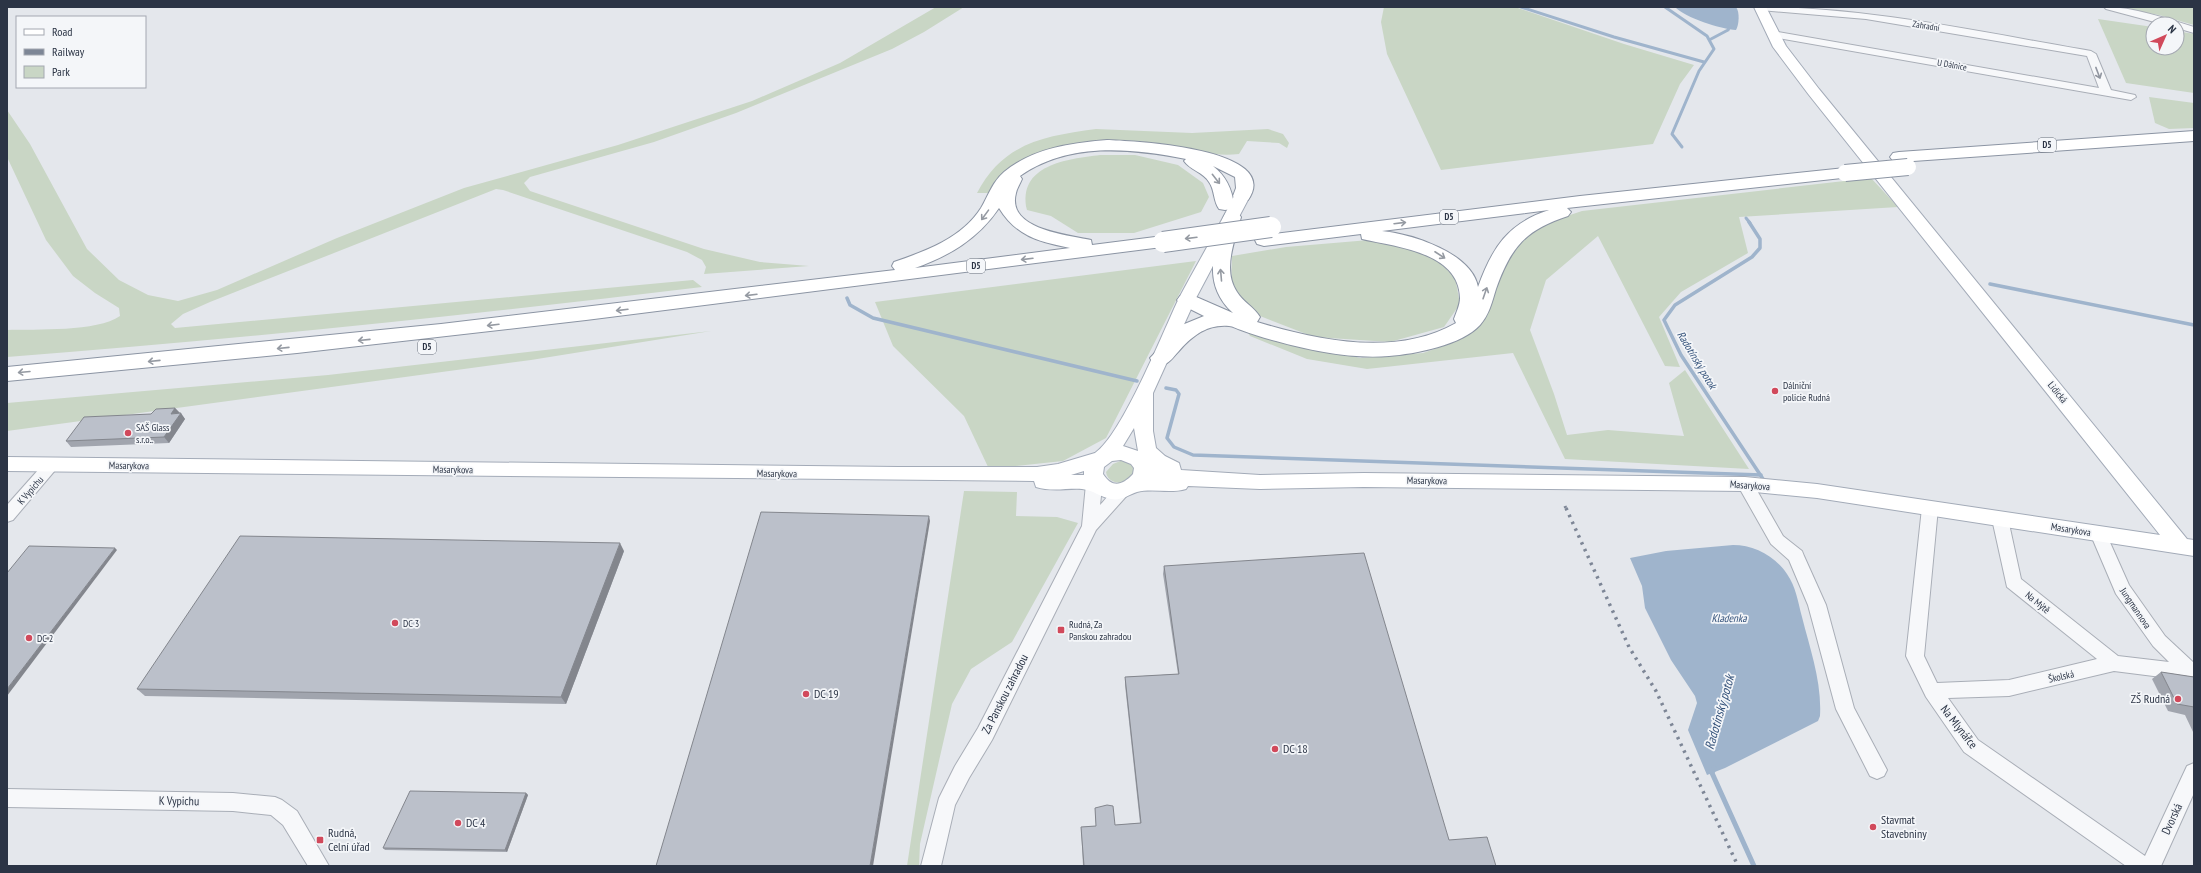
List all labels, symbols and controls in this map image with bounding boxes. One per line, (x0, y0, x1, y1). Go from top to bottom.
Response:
legend (16, 16, 146, 88)
north arrow (2145, 16, 2185, 56)
street label: Zahradní (1912, 18, 1940, 33)
text: N (2165, 22, 2179, 36)
text: Road (52, 24, 72, 39)
text: Railway (52, 44, 85, 59)
street label: U Dálnice (1937, 57, 1968, 73)
text: Park (52, 64, 70, 79)
one-way arrow (2095, 66, 2103, 78)
road number: D5 (2038, 138, 2056, 152)
one-way arrow (1212, 174, 1221, 185)
one-way arrow (980, 209, 989, 220)
road number: D5 (1440, 210, 1458, 224)
one-way arrow (1393, 219, 1406, 227)
one-way arrow (1185, 234, 1198, 242)
one-way arrow (1434, 251, 1445, 259)
one-way arrow (1021, 255, 1034, 263)
road number: D5 (967, 259, 985, 273)
one-way arrow (1217, 269, 1225, 282)
one-way arrow (1482, 287, 1490, 299)
one-way arrow (745, 291, 758, 298)
one-way arrow (616, 306, 629, 314)
one-way arrow (487, 322, 500, 329)
water label: Radotínský potok (1674, 329, 1721, 393)
one-way arrow (358, 336, 371, 343)
road number: D5 (418, 340, 436, 354)
one-way arrow (277, 344, 290, 351)
one-way arrow (148, 357, 161, 364)
one-way arrow (18, 369, 31, 376)
place label: Dálniční policie Rudná (1783, 379, 1830, 404)
street label: Lidická (2045, 379, 2070, 406)
marker: Dálniční policie Rudná (1770, 386, 1780, 396)
place label: SAŠ Glass s.r.o.. (136, 421, 170, 446)
marker: SAŠ Glass s.r.o.. (123, 428, 133, 438)
street label: Masarykova (109, 459, 149, 472)
street label: Masarykova (433, 463, 473, 476)
street label: Masarykova (757, 467, 797, 480)
street label: K Vypichu (14, 473, 46, 507)
street label: Masarykova (1407, 474, 1447, 487)
street label: Masarykova (1729, 478, 1770, 493)
street label: Masarykova (2050, 520, 2092, 539)
street label: Jungmannova (2117, 584, 2154, 631)
street label: Na Mýtě (2023, 588, 2053, 616)
water label: Kladenka (1711, 611, 1747, 625)
place label: DC 3 (403, 617, 419, 630)
marker: DC 3 (390, 618, 400, 628)
place label: Rudná, Za Panskou zahradou (1069, 618, 1131, 643)
marker: Rudná, Za Panskou zahradou (1056, 625, 1066, 635)
place label: DC 2 (37, 632, 53, 645)
marker: DC 2 (24, 633, 34, 643)
street label: Za Panskou zahradou (978, 652, 1031, 736)
street label: Školská (2047, 667, 2075, 686)
water label: Radotínský potok (1701, 671, 1739, 751)
place label: DC 19 (814, 686, 839, 701)
marker: DC 19 (801, 689, 811, 699)
place label: ZŠ Rudná (2131, 691, 2170, 706)
marker: ZŠ Rudná (2173, 694, 2183, 704)
street label: Na Mlynářce (1938, 702, 1981, 751)
place label: DC 18 (1283, 741, 1308, 756)
marker: DC 18 (1270, 744, 1280, 754)
street label: K Vypichu (159, 793, 199, 808)
street label: Dvorská (2158, 801, 2185, 837)
place label: Stavmat Stavebniny (1881, 812, 1927, 841)
place label: DC 4 (466, 815, 486, 830)
marker: DC 4 (453, 818, 463, 828)
marker: Stavmat Stavebniny (1868, 822, 1878, 832)
place label: Rudná, Celní úřad (328, 825, 370, 854)
marker: Rudná, Celní úřad (315, 835, 325, 845)

